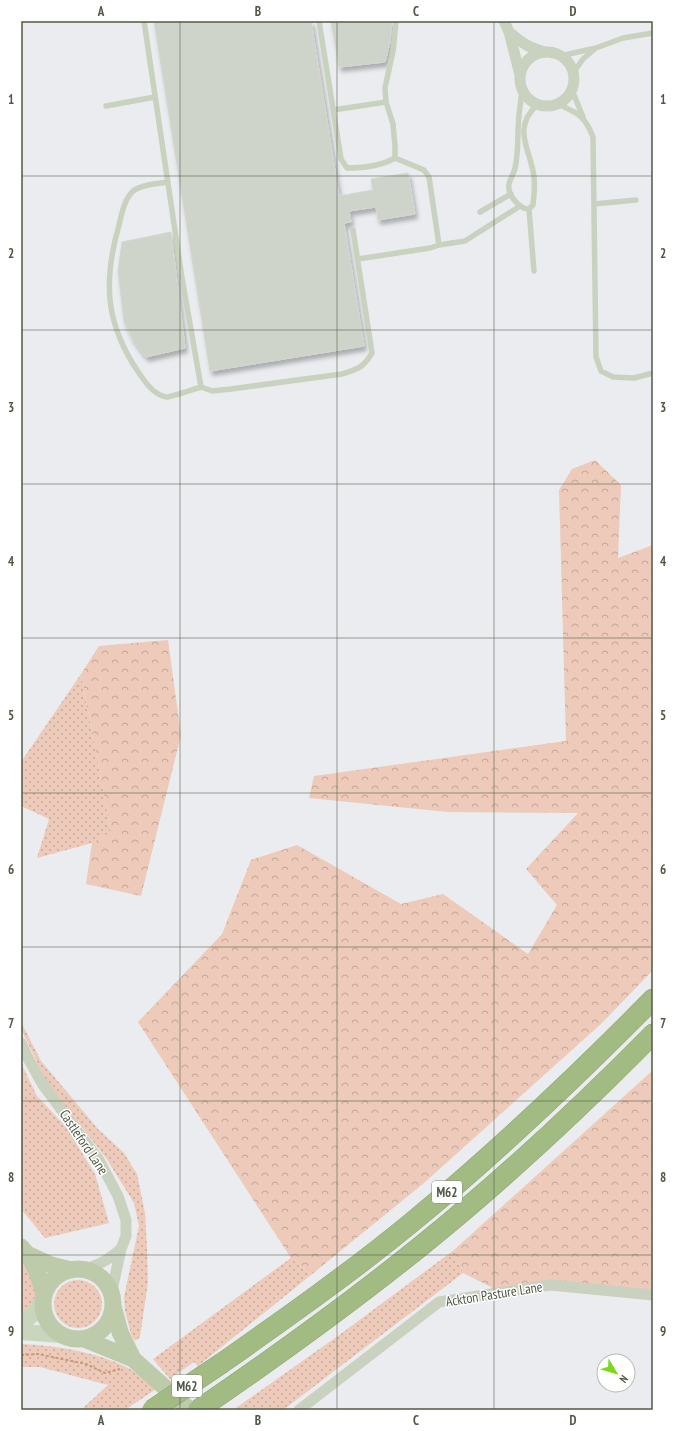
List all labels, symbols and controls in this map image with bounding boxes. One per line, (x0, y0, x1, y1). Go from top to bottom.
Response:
text: A (97, 3, 105, 20)
text: B (255, 3, 261, 20)
text: C (413, 3, 419, 20)
text: D (570, 3, 577, 20)
text: 1 (8, 91, 14, 108)
text: 1 (660, 91, 666, 108)
text: 2 (8, 245, 14, 262)
text: 2 (660, 245, 666, 262)
text: 3 (8, 399, 14, 416)
text: 3 (660, 399, 666, 416)
text: 4 (8, 553, 15, 570)
text: 4 (660, 553, 667, 570)
text: 5 (8, 707, 14, 724)
text: 5 (660, 707, 666, 724)
text: 6 (8, 861, 14, 878)
text: 6 (660, 861, 666, 878)
text: 7 (8, 1015, 14, 1032)
text: 7 (660, 1015, 666, 1032)
street label: Castleford Lane (56, 1106, 113, 1178)
text: 8 (8, 1169, 14, 1186)
text: 8 (660, 1169, 666, 1186)
road number: M62 (432, 1181, 462, 1203)
street label: Ackton Pasture Lane (444, 1277, 544, 1311)
text: 9 (8, 1323, 14, 1340)
text: 9 (660, 1323, 666, 1340)
north arrow (596, 1353, 636, 1393)
text: N (617, 1373, 631, 1386)
road number: M62 (172, 1375, 202, 1397)
text: A (97, 1412, 105, 1429)
text: B (255, 1412, 261, 1429)
text: C (413, 1412, 419, 1429)
text: D (570, 1412, 577, 1429)

